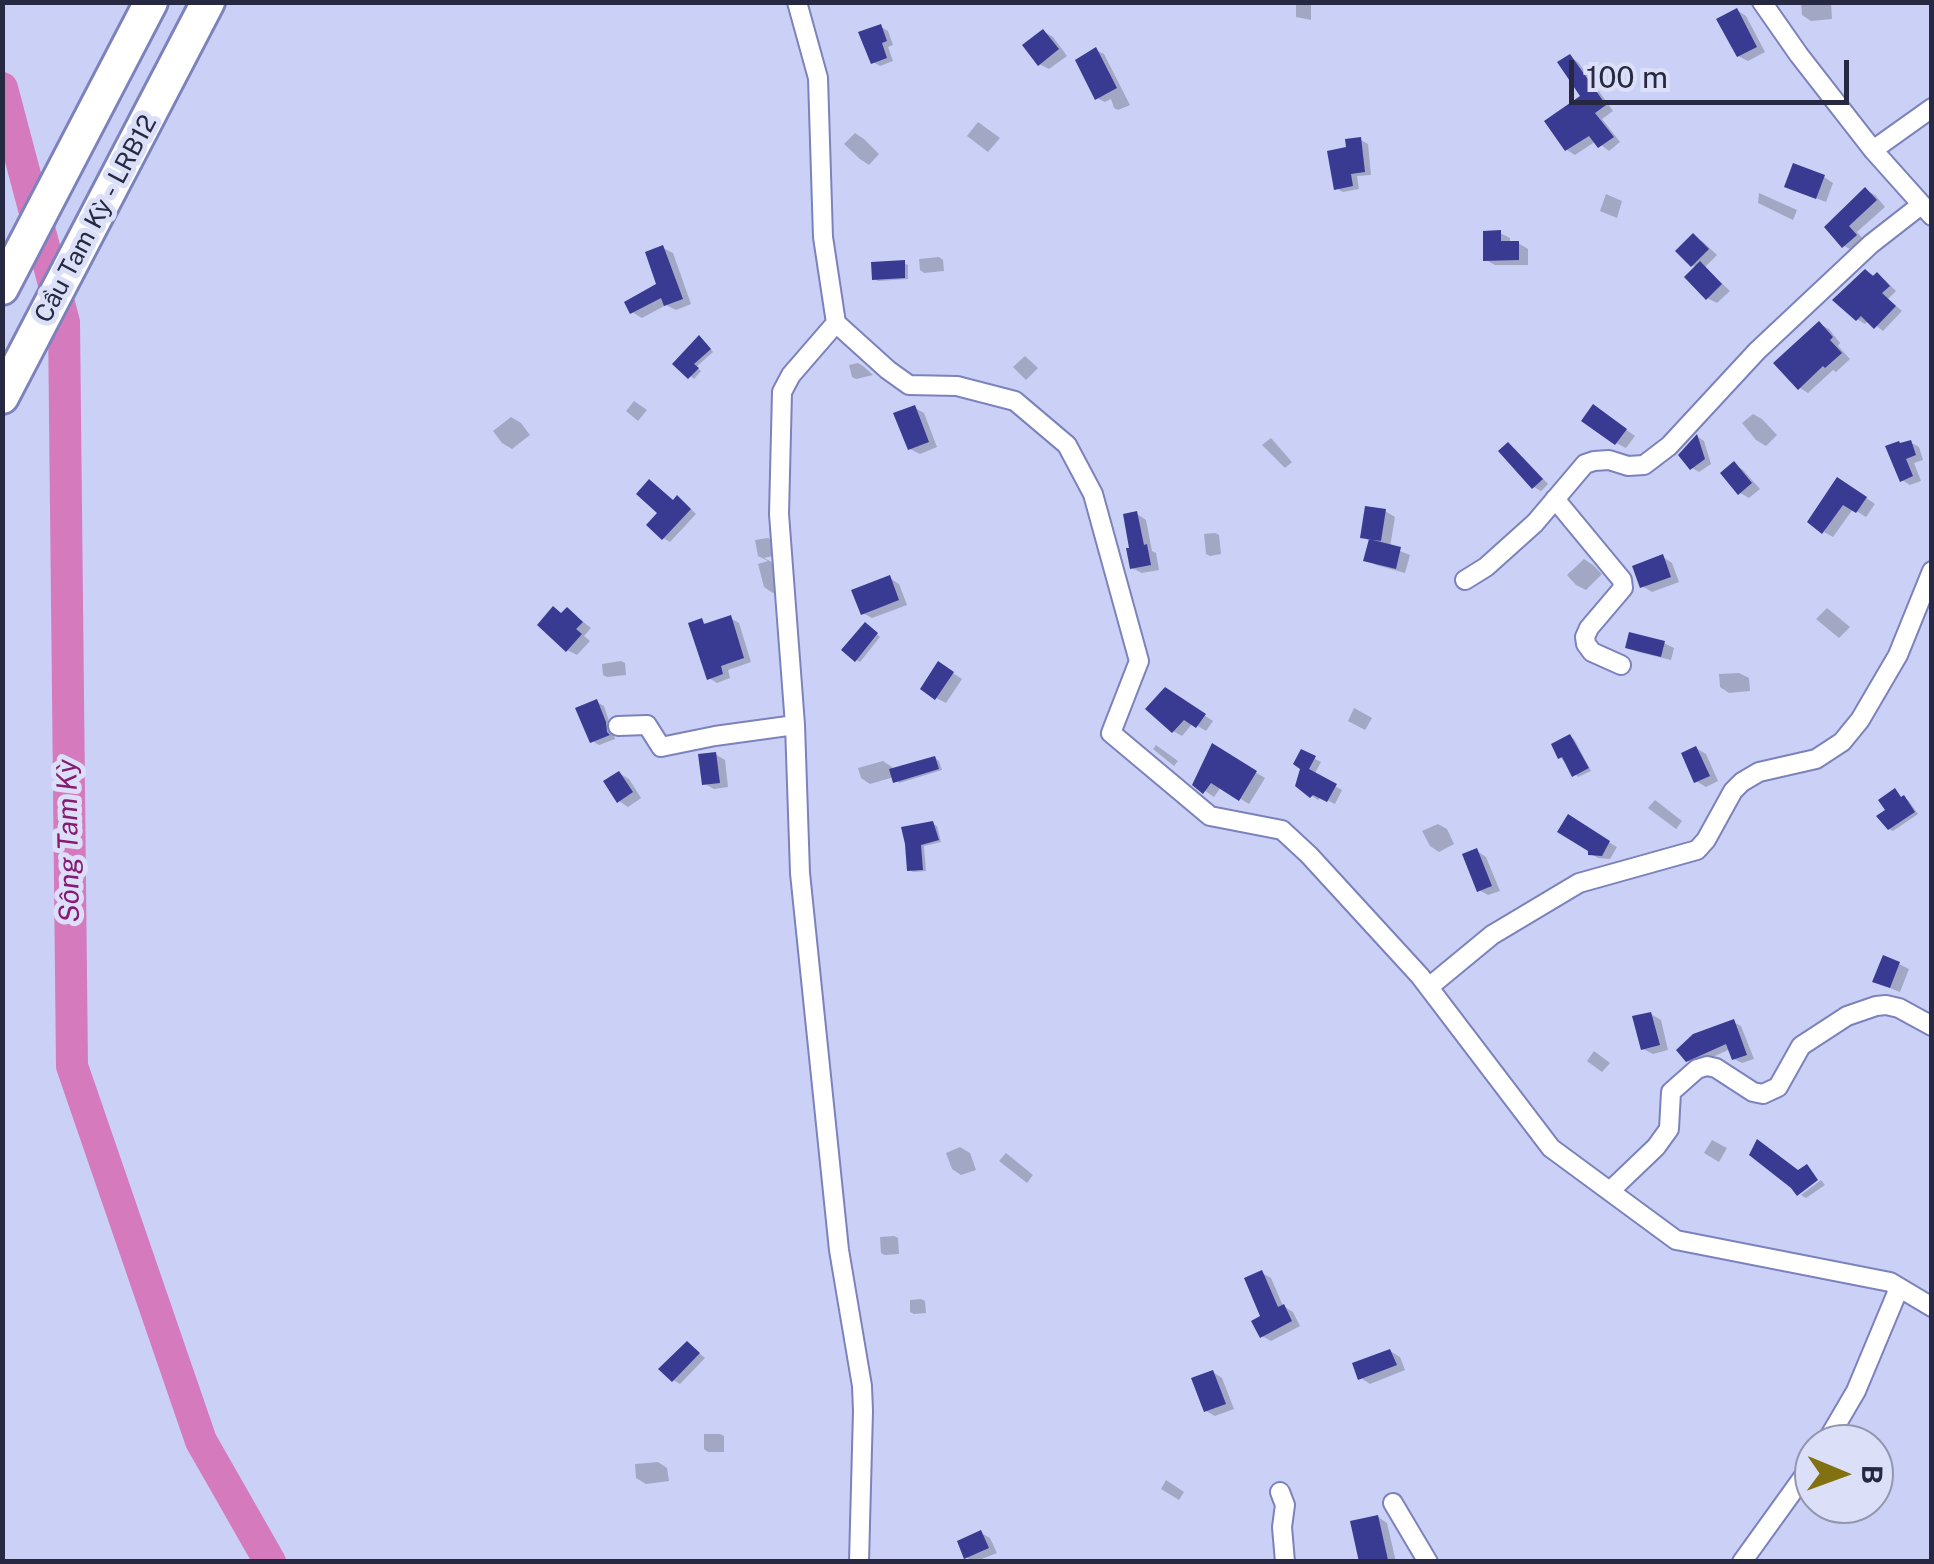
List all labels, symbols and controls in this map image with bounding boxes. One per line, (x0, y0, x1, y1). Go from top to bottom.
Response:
scale bar (1574, 40, 1854, 102)
text: 100 m (1586, 59, 1668, 95)
street label: Cầu Tam Kỳ - LRB12 (29, 110, 163, 328)
water label: Sông Tam Kỳ (51, 759, 87, 923)
north arrow (1794, 1424, 1894, 1524)
text: B (1856, 1465, 1889, 1484)

